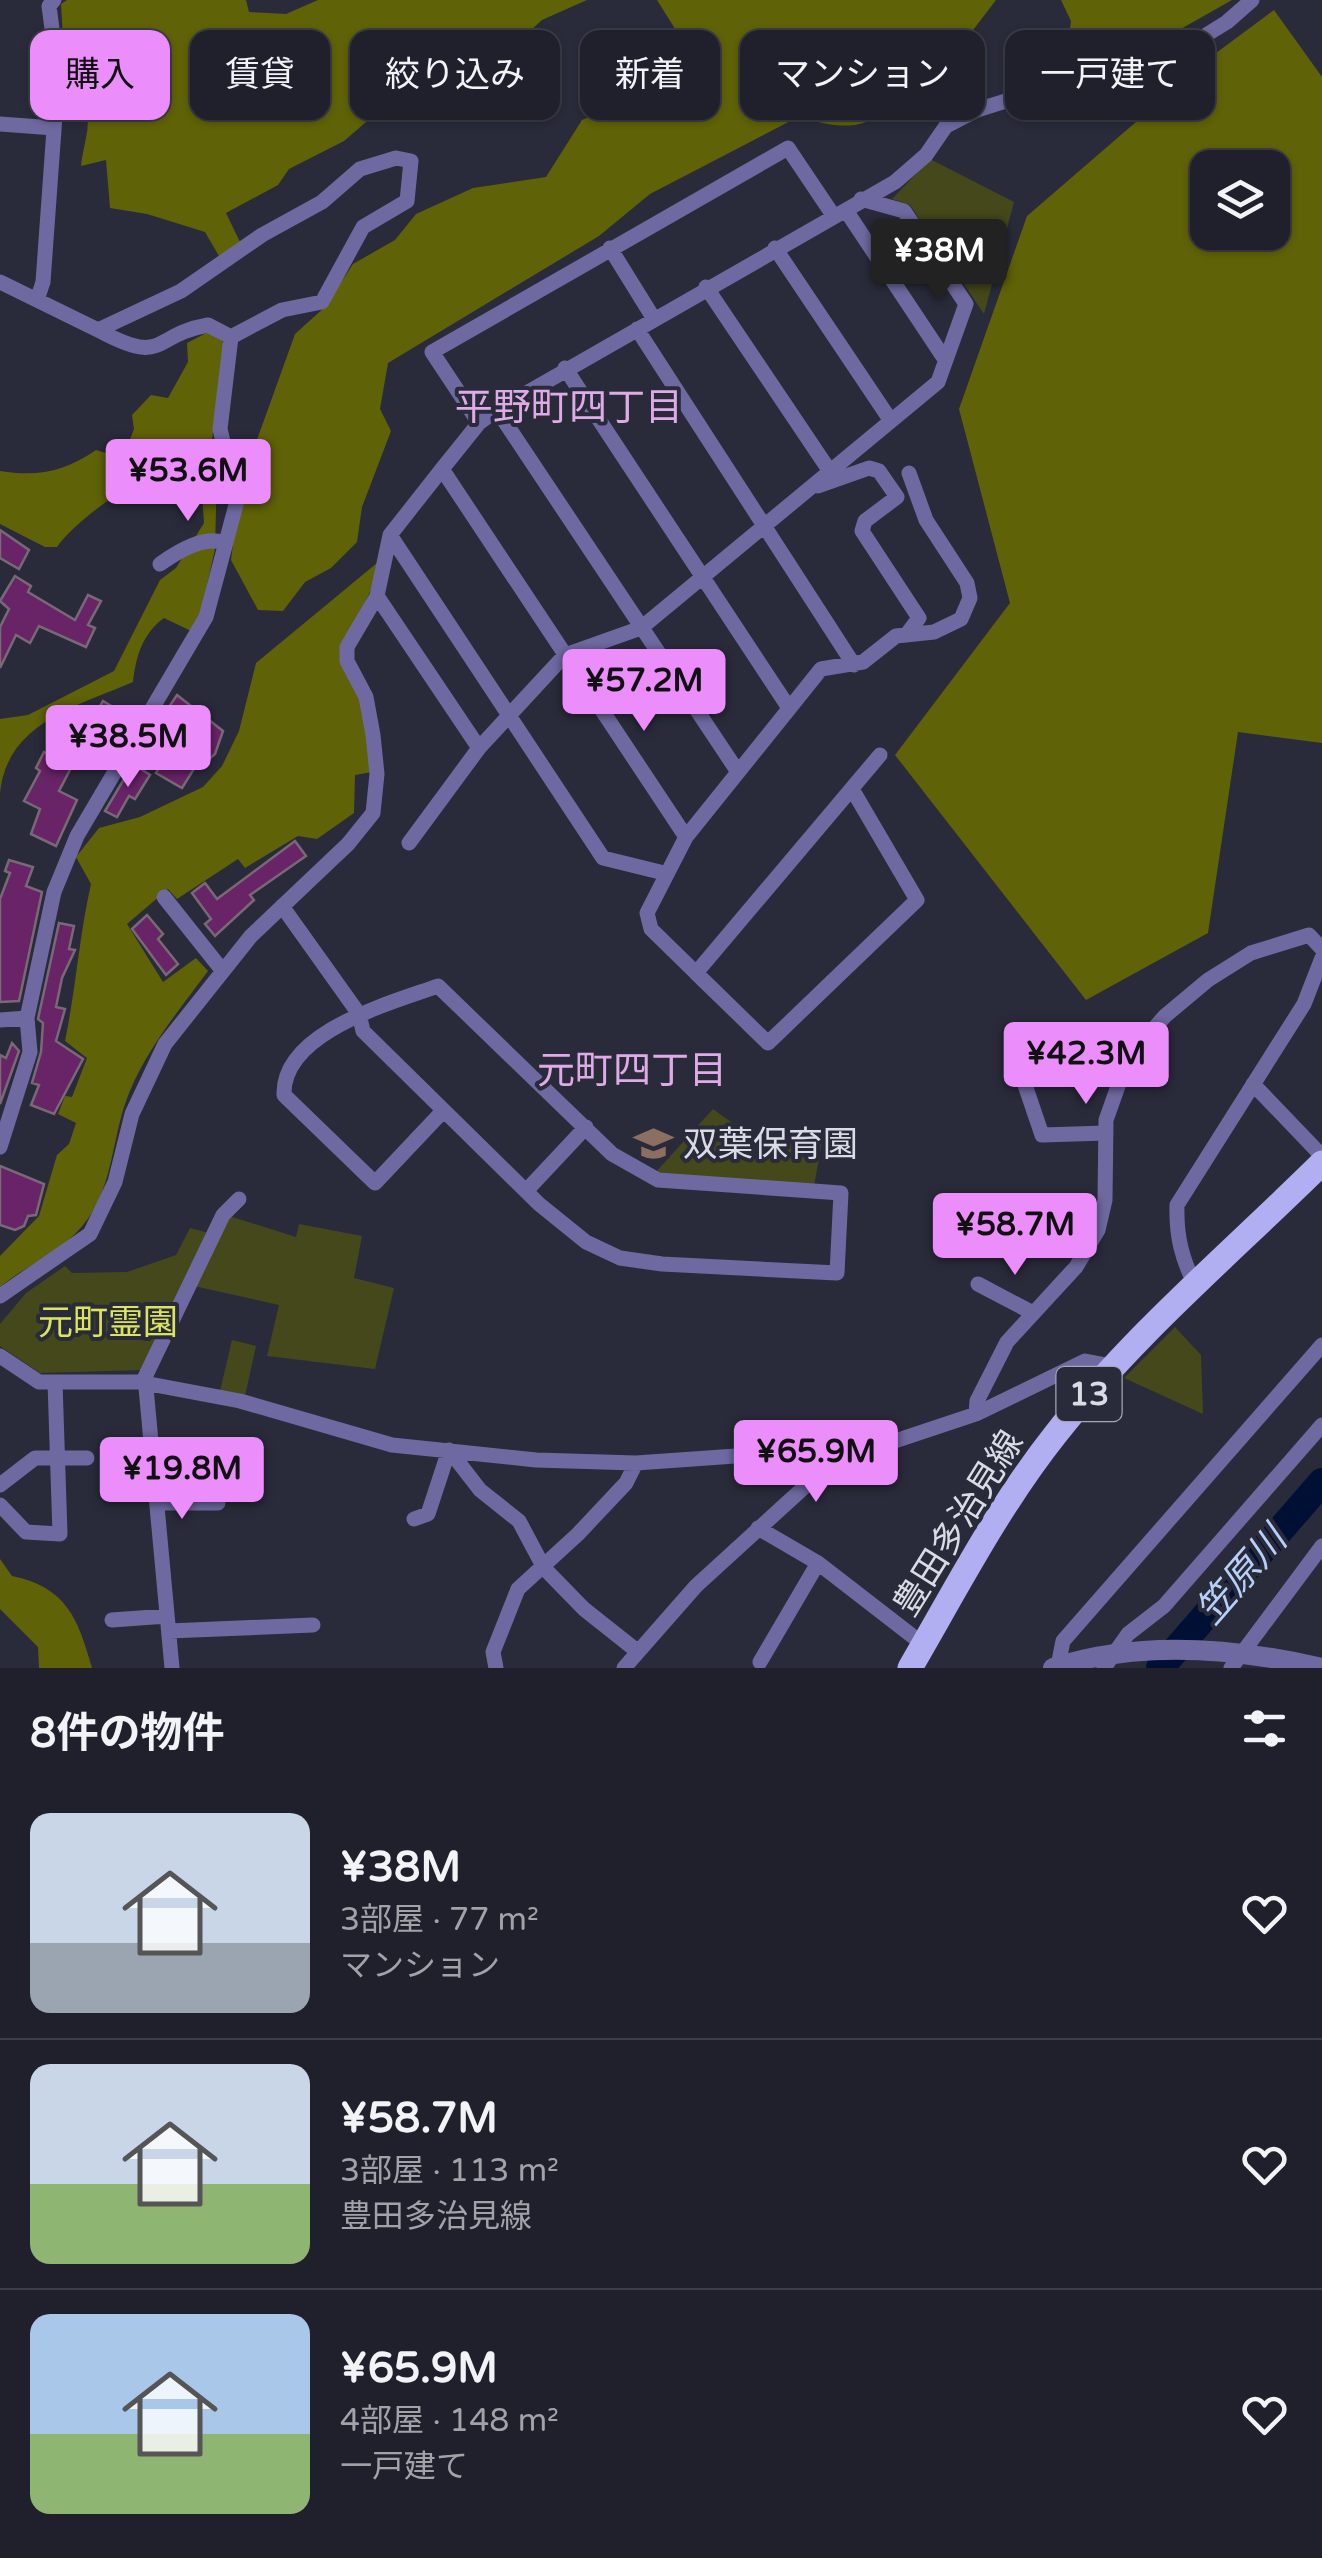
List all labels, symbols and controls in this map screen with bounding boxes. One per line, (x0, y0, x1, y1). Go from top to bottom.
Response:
chip: 購入 (30, 30, 170, 120)
chip: 賃貸 (190, 30, 330, 120)
chip: 絞り込み (350, 30, 560, 120)
chip: 新着 (580, 30, 720, 120)
chip: マンション (740, 30, 985, 120)
chip: 一戸建て (1005, 30, 1215, 120)
map controls (1190, 150, 1290, 250)
button: layers (1190, 150, 1290, 250)
pin: ¥38M (880, 219, 998, 304)
text: ¥38M (893, 232, 985, 270)
district label: 平野町四丁目 (455, 385, 683, 431)
pin: ¥53.6M (107, 439, 269, 524)
text: ¥53.6M (128, 452, 248, 490)
pin: ¥57.2M (563, 649, 725, 734)
text: ¥57.2M (585, 662, 703, 700)
pin: ¥38.5M (47, 705, 209, 790)
text: ¥38.5M (68, 718, 188, 756)
pin: ¥42.3M (1005, 1022, 1167, 1107)
text: ¥42.3M (1026, 1035, 1146, 1073)
district label: 元町四丁目 (537, 1048, 727, 1094)
school or university icon: 双葉保育園 (632, 1123, 674, 1165)
place label: 双葉保育園 (683, 1124, 858, 1166)
pin: ¥58.7M (934, 1193, 1096, 1278)
text: ¥58.7M (955, 1206, 1075, 1244)
park label: 元町霊園 (38, 1302, 178, 1344)
road number: 13 (1056, 1367, 1122, 1421)
pin: ¥65.9M (735, 1420, 897, 1505)
street label: 豊田多治見線 (885, 1423, 1032, 1624)
text: ¥65.9M (756, 1433, 876, 1471)
pin: ¥19.8M (101, 1437, 263, 1522)
text: ¥19.8M (122, 1450, 242, 1488)
water label: 笠原川 (1187, 1515, 1299, 1634)
icon: filters (1237, 1701, 1292, 1756)
text: 8件の物件 (30, 1708, 224, 1759)
text: ¥38M (340, 1842, 461, 1893)
icon: home (110, 1853, 230, 1973)
icon: heart (1237, 1886, 1292, 1941)
text: 3部屋 · 77 m² (340, 1901, 539, 1939)
text: マンション (340, 1947, 500, 1985)
text: ¥58.7M (340, 2093, 498, 2144)
icon: home (110, 2104, 230, 2224)
icon: heart (1237, 2137, 1292, 2192)
text: 3部屋 · 113 m² (340, 2152, 559, 2190)
text: 豊田多治見線 (340, 2198, 532, 2236)
text: ¥65.9M (340, 2343, 498, 2394)
icon: home (110, 2354, 230, 2474)
icon: heart (1237, 2387, 1292, 2442)
text: 4部屋 · 148 m² (340, 2402, 559, 2440)
text: 一戸建て (340, 2448, 468, 2486)

